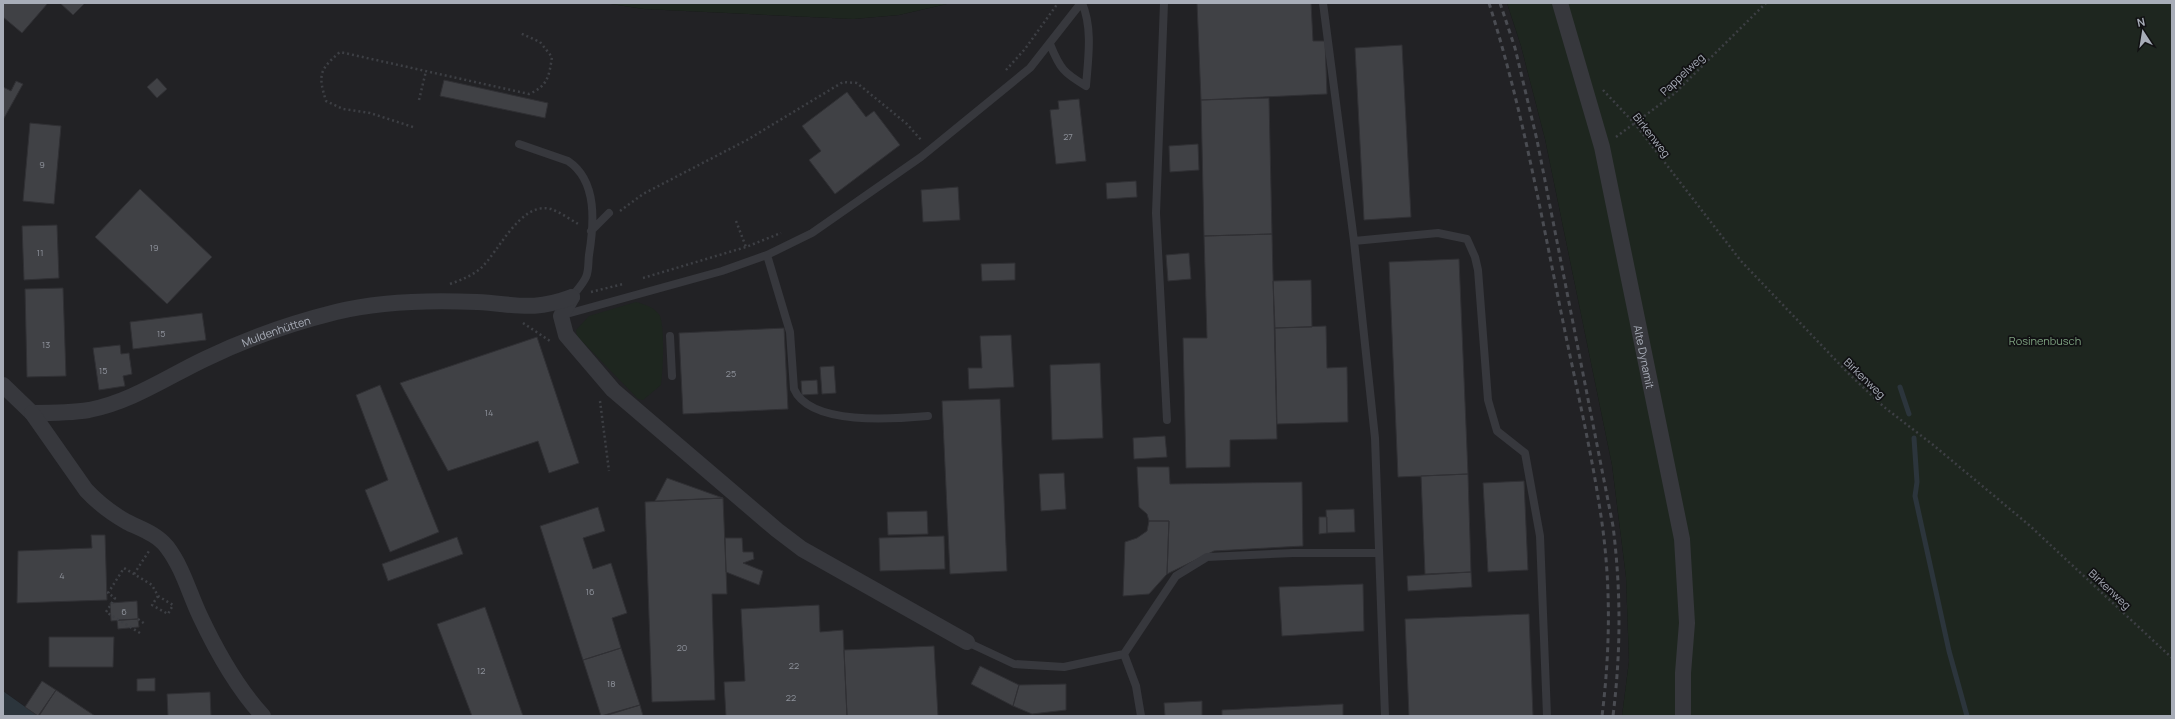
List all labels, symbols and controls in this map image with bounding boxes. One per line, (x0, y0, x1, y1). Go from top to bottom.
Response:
north arrow (2123, 12, 2163, 52)
text: N (2135, 14, 2146, 30)
street label: Pappelweg (1657, 50, 1707, 98)
street label: Birkenweg (1630, 110, 1674, 160)
house number: 27 (1063, 130, 1073, 143)
house number: 9 (39, 158, 45, 171)
house number: 19 (149, 241, 159, 254)
house number: 11 (36, 246, 44, 259)
street label: Muldenhütten (239, 312, 312, 350)
street label: Alte Dynamit (1631, 324, 1659, 390)
house number: 15 (157, 327, 165, 340)
park label: Rosinenbusch (2009, 333, 2081, 348)
house number: 13 (42, 338, 50, 351)
street label: Birkenweg (1841, 354, 1889, 402)
house number: 15 (99, 364, 107, 377)
house number: 25 (726, 367, 736, 380)
house number: 14 (485, 406, 493, 419)
street label: Birkenweg (2086, 566, 2134, 612)
house number: 4 (59, 569, 65, 582)
house number: 16 (585, 585, 595, 598)
house number: 6 (121, 605, 127, 618)
house number: 20 (677, 641, 687, 654)
house number: 22 (789, 659, 799, 672)
house number: 12 (477, 664, 485, 677)
house number: 18 (607, 677, 615, 690)
house number: 22 (786, 691, 796, 704)

